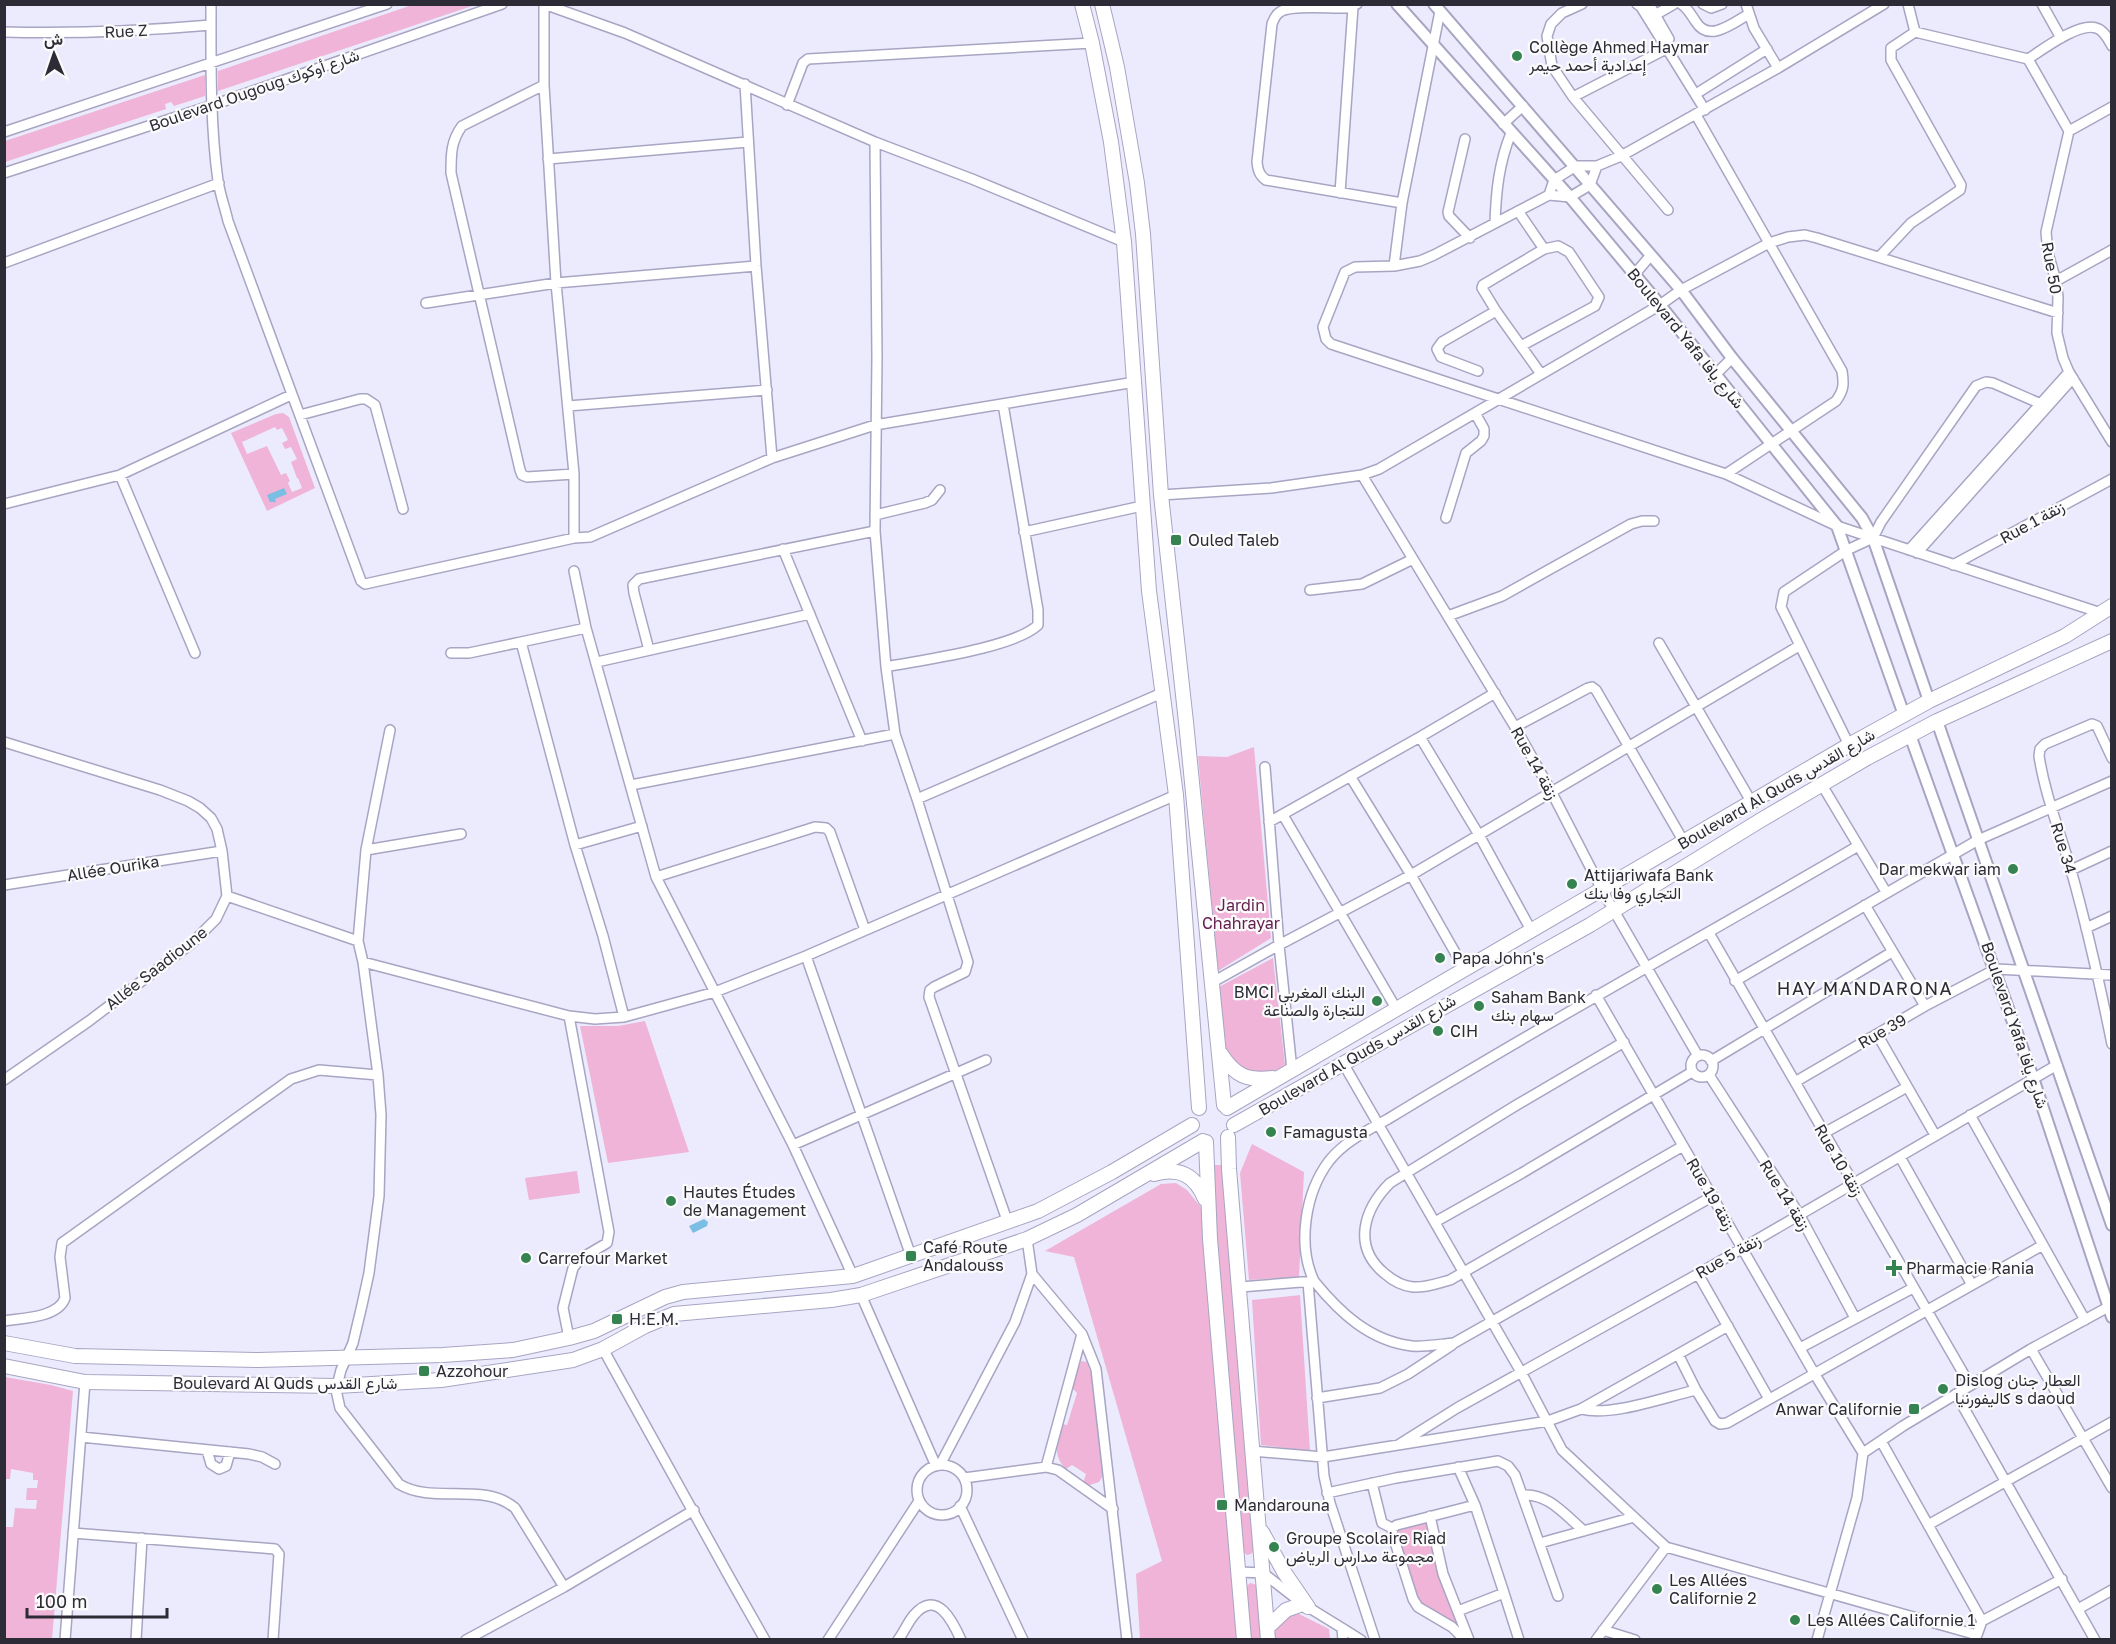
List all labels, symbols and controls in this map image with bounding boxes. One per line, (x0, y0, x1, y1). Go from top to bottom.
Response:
street label: Rue Z (104, 20, 148, 42)
north arrow (24, 24, 84, 84)
text: ش (44, 29, 63, 49)
place label: Collège Ahmed Haymar إعدادية أحمد حيمر (1528, 37, 1709, 76)
street label: Boulevard Ougoug شارع أوكوك (146, 45, 362, 137)
marker: Collège Ahmed Haymar إعدادية أحمد حيمر (1510, 49, 1524, 63)
street label: Rue 50 (2038, 240, 2066, 296)
street label: Boulevard Yafa شارع يافا (1622, 264, 1749, 413)
street label: Rue 1 زنقة (1996, 496, 2068, 549)
place label: Ouled Taleb (1188, 530, 1279, 550)
marker: Ouled Taleb (1169, 533, 1183, 547)
street label: Rue 14 زنقة (1506, 723, 1563, 803)
street label: Boulevard Al Quds شارع القدس (1674, 724, 1879, 856)
street label: Rue 34 (2047, 820, 2081, 876)
street label: Allée Ourika (66, 851, 160, 885)
place label: Dar mekwar iam (1878, 859, 2001, 879)
marker: Dar mekwar iam (2006, 862, 2020, 876)
place label: Attijariwafa Bank التجاري وفا بنك (1584, 865, 1714, 907)
marker: Attijariwafa Bank التجاري وفا بنك (1565, 877, 1579, 891)
park label: Jardin Chahrayar (1202, 895, 1280, 933)
street label: Allée Saadioune (101, 922, 211, 1014)
street label: Boulevard Yafa شارع يافا (1975, 939, 2053, 1112)
place label: Papa John's (1452, 948, 1544, 968)
marker: Papa John's (1433, 951, 1447, 965)
district label: HAY MANDARONA (1777, 977, 1953, 999)
place label: BMCI البنك المغربي للتجارة والصناعة (1234, 982, 1365, 1021)
place label: Saham Bank سهام بنك (1491, 987, 1586, 1026)
street label: Boulevard Al Quds شارع القدس (1255, 990, 1460, 1122)
marker: BMCI البنك المغربي للتجارة والصناعة (1370, 994, 1384, 1008)
marker: Saham Bank سهام بنك (1472, 999, 1486, 1013)
street label: Rue 39 (1854, 1009, 1910, 1053)
place label: CIH (1450, 1021, 1478, 1041)
marker: CIH (1431, 1024, 1445, 1038)
street label: Rue 10 زنقة (1809, 1120, 1868, 1200)
place label: Famagusta (1283, 1122, 1368, 1142)
marker: Famagusta (1264, 1125, 1278, 1139)
street label: Rue 19 زنقة (1681, 1154, 1740, 1234)
street label: Rue 14 زنقة (1754, 1156, 1815, 1235)
place label: Hautes Études de Management (683, 1182, 806, 1220)
marker: Hautes Études de Management (664, 1194, 678, 1208)
street label: Rue 5 زنقة (1692, 1229, 1765, 1284)
place label: Café Route Andalouss (923, 1237, 1008, 1275)
place label: Carrefour Market (538, 1248, 668, 1268)
marker: Café Route Andalouss (904, 1249, 918, 1263)
marker: Carrefour Market (519, 1251, 533, 1265)
place label: Pharmacie Rania (1906, 1258, 2034, 1278)
marker: Pharmacie Rania (1887, 1261, 1901, 1275)
place label: H.E.M. (629, 1309, 679, 1329)
marker: H.E.M. (610, 1312, 624, 1326)
place label: Azzohour (436, 1361, 508, 1381)
marker: Azzohour (417, 1364, 431, 1378)
place label: Dislog العطار جنان كاليفورنيا s daoud (1955, 1370, 2080, 1409)
street label: Boulevard Al Quds شارع القدس (173, 1373, 397, 1395)
marker: Dislog العطار جنان كاليفورنيا s daoud (1936, 1382, 1950, 1396)
place label: Anwar Californie (1775, 1399, 1902, 1419)
marker: Anwar Californie (1907, 1402, 1921, 1416)
place label: Mandarouna (1234, 1495, 1330, 1515)
marker: Mandarouna (1215, 1498, 1229, 1512)
place label: Groupe Scolaire Riad مجموعة مدارس الرياض (1286, 1528, 1446, 1567)
marker: Groupe Scolaire Riad مجموعة مدارس الرياض (1267, 1540, 1281, 1554)
place label: Les Allées Californie 2 (1669, 1570, 1757, 1608)
scale bar (27, 1581, 166, 1619)
marker: Les Allées Californie 2 (1650, 1582, 1664, 1596)
text: 100 m (36, 1590, 87, 1612)
place label: Les Allées Californie 1 (1807, 1610, 1975, 1630)
marker: Les Allées Californie 1 (1788, 1613, 1802, 1627)

